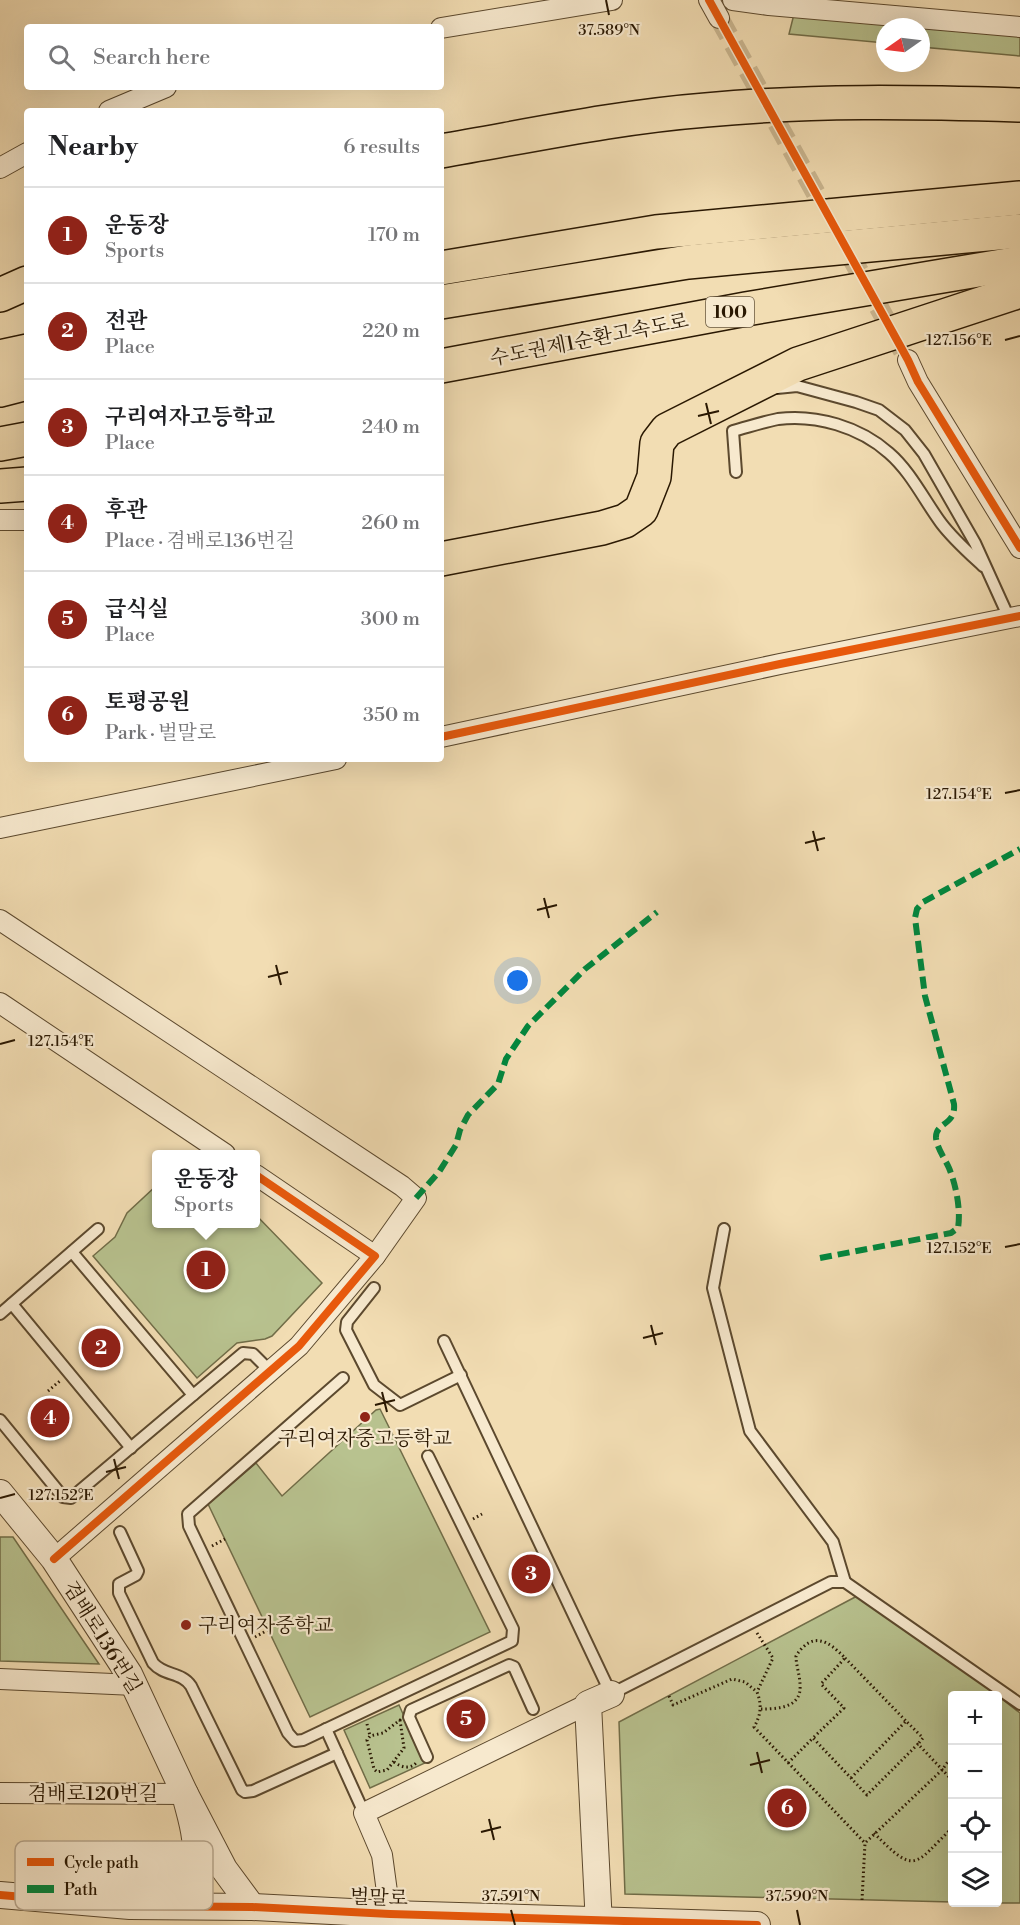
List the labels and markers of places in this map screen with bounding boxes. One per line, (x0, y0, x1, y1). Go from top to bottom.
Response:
pin: 1 (186, 1248, 226, 1292)
pin: 2 (82, 1326, 120, 1370)
pin: 4 (31, 1396, 70, 1440)
marker: 구리여자중고등학교 (358, 1410, 372, 1424)
place label: 구리여자중고등학교 (278, 1427, 453, 1452)
pin: 3 (512, 1552, 550, 1596)
place label: 구리여자중학교 (198, 1614, 334, 1639)
marker: 구리여자중학교 (179, 1618, 193, 1632)
pin: 5 (446, 1696, 486, 1742)
pin: 6 (768, 1786, 806, 1830)

